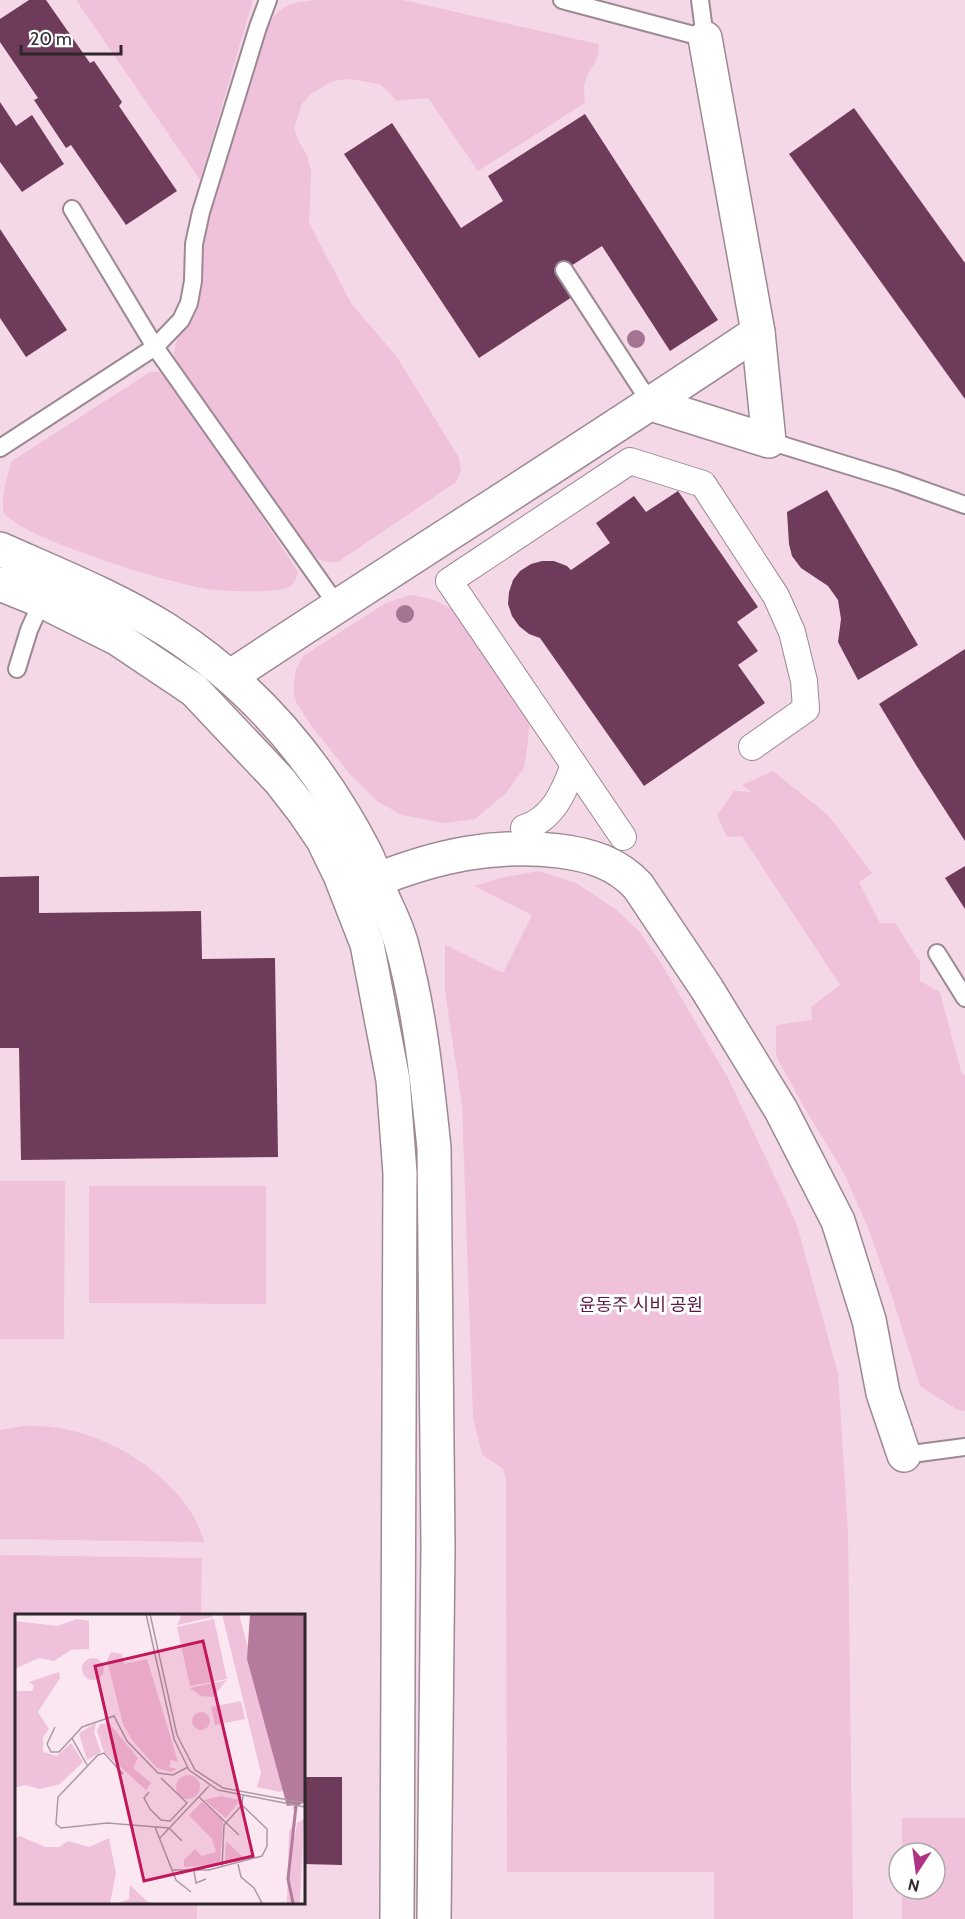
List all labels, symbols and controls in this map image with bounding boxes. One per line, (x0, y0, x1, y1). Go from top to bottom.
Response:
scale bar (21, 18, 122, 56)
text: 20 m (30, 28, 72, 50)
park label: 윤동주 시비 공원 (579, 1294, 703, 1316)
inset map (15, 1614, 304, 1904)
north arrow (887, 1841, 947, 1901)
text: N (906, 1875, 921, 1896)

